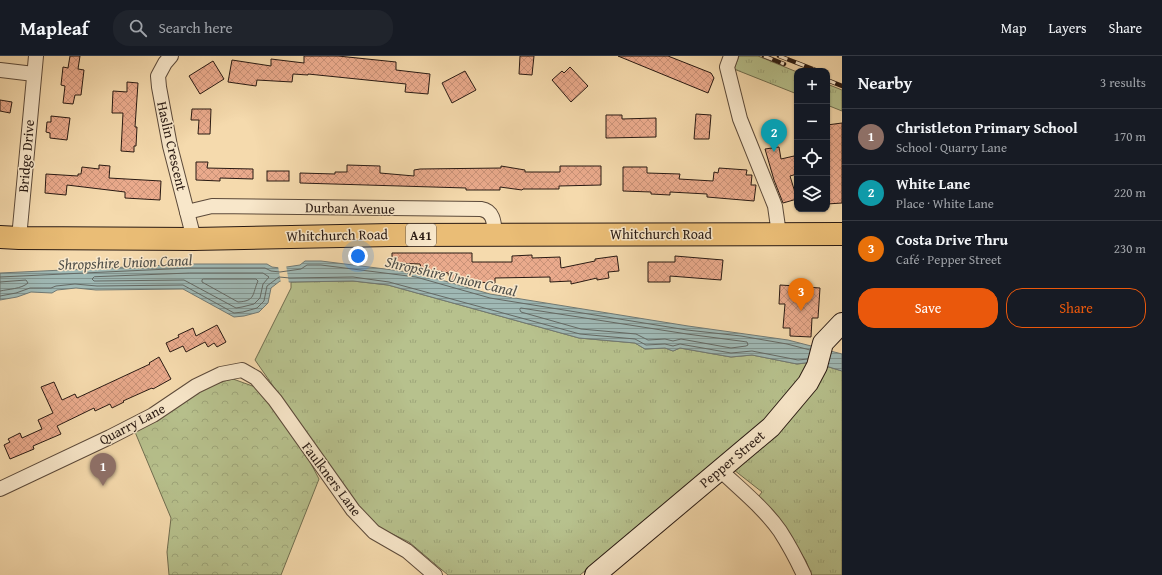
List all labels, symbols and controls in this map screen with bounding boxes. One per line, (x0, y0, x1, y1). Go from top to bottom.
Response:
search box (113, 10, 393, 46)
text: Mapleaf (20, 14, 89, 42)
icon: search (127, 17, 149, 39)
text: Search here (159, 17, 233, 38)
text: Map (1001, 18, 1027, 38)
text: Layers (1049, 18, 1087, 38)
text: Share (1109, 18, 1142, 38)
map controls (794, 68, 830, 212)
button: + (794, 68, 830, 104)
text: Nearby (858, 70, 912, 95)
text: 3 results (1100, 73, 1146, 92)
street label: Haslin Crescent (152, 99, 192, 193)
button: − (794, 104, 830, 140)
text: Christleton Primary School (896, 117, 1078, 138)
street label: Bridge Drive (13, 118, 39, 193)
pin: 2 (761, 119, 787, 152)
text: 1 (868, 127, 874, 146)
text: 170 m (1114, 127, 1146, 146)
text: School · Quarry Lane (896, 138, 1007, 157)
button: locate (794, 140, 830, 176)
text: White Lane (896, 173, 970, 194)
button: layers (794, 176, 830, 212)
text: 2 (868, 183, 874, 202)
text: 220 m (1114, 183, 1146, 202)
text: Place · White Lane (896, 194, 994, 213)
street label: Durban Avenue (305, 197, 395, 219)
street label: Whitchurch Road (286, 224, 389, 246)
road number: A41 (406, 224, 436, 246)
street label: Whitchurch Road (610, 224, 712, 244)
text: Costa Drive Thru (896, 229, 1008, 250)
text: 3 (868, 239, 874, 258)
text: 230 m (1114, 239, 1146, 258)
your location (348, 246, 368, 266)
water label: Shropshire Union Canal (57, 249, 193, 275)
text: Café · Pepper Street (896, 250, 1002, 269)
water label: Shropshire Union Canal (383, 251, 519, 301)
pin: 3 (788, 278, 814, 311)
button: Save (858, 288, 998, 328)
button: Share (1006, 288, 1146, 328)
street label: Quarry Lane (95, 398, 169, 450)
street label: Pepper Street (695, 426, 769, 492)
street label: Faulkners Lane (297, 438, 367, 521)
pin: 1 (90, 453, 116, 486)

